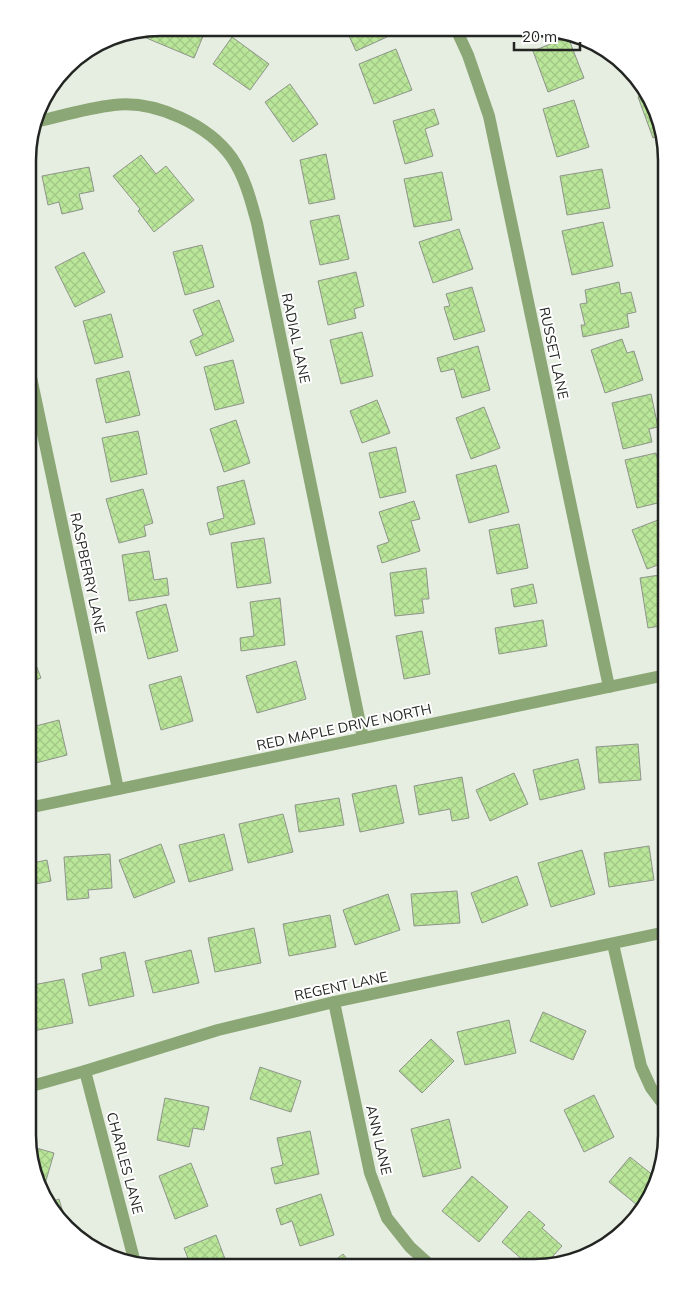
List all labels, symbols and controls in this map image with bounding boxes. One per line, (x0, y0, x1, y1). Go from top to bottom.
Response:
scale bar (514, 20, 580, 52)
text: 20 m (522, 27, 557, 46)
street label: RADIAL LANE (278, 291, 314, 385)
street label: RUSSET LANE (535, 305, 573, 401)
street label: RASPBERRY LANE (66, 511, 110, 635)
street label: RED MAPLE DRIVE NORTH (255, 700, 433, 754)
street label: REGENT LANE (293, 967, 389, 1005)
street label: ANN LANE (362, 1103, 396, 1177)
street label: CHARLES LANE (103, 1110, 147, 1216)

